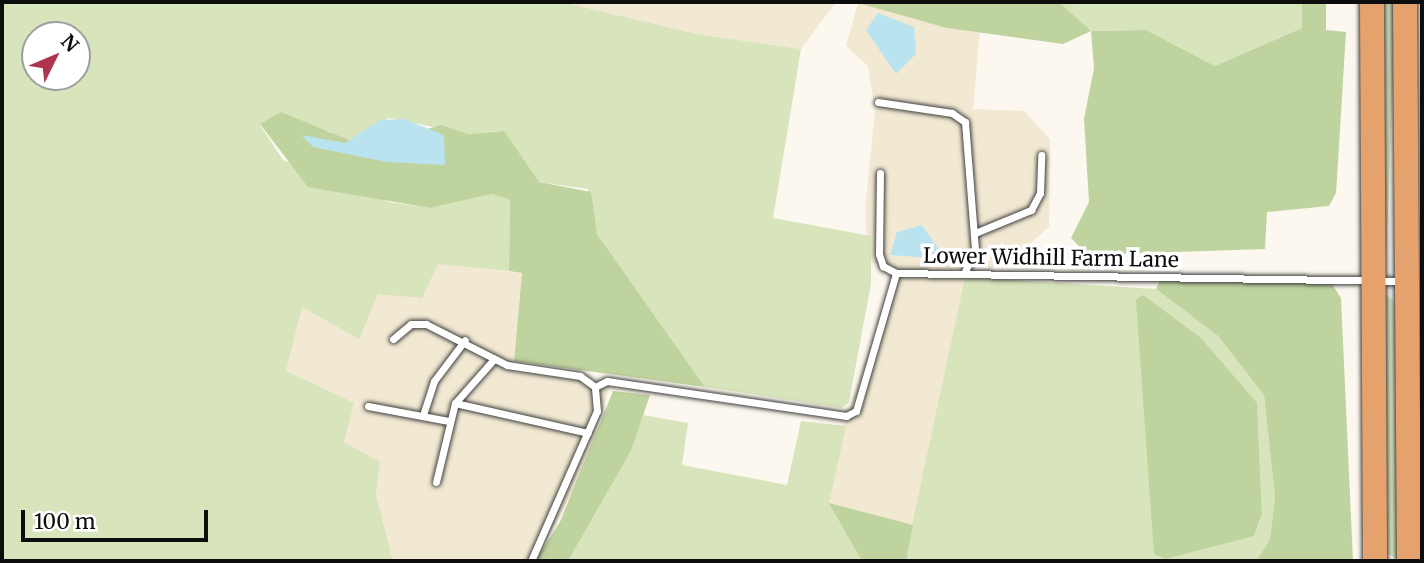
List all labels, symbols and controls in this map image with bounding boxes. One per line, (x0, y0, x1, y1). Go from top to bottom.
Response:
north arrow (21, 21, 91, 91)
text: N (56, 29, 84, 57)
street label: Lower Widhill Farm Lane (923, 243, 1179, 273)
scale bar (24, 496, 212, 540)
text: 100 m (34, 508, 96, 535)

